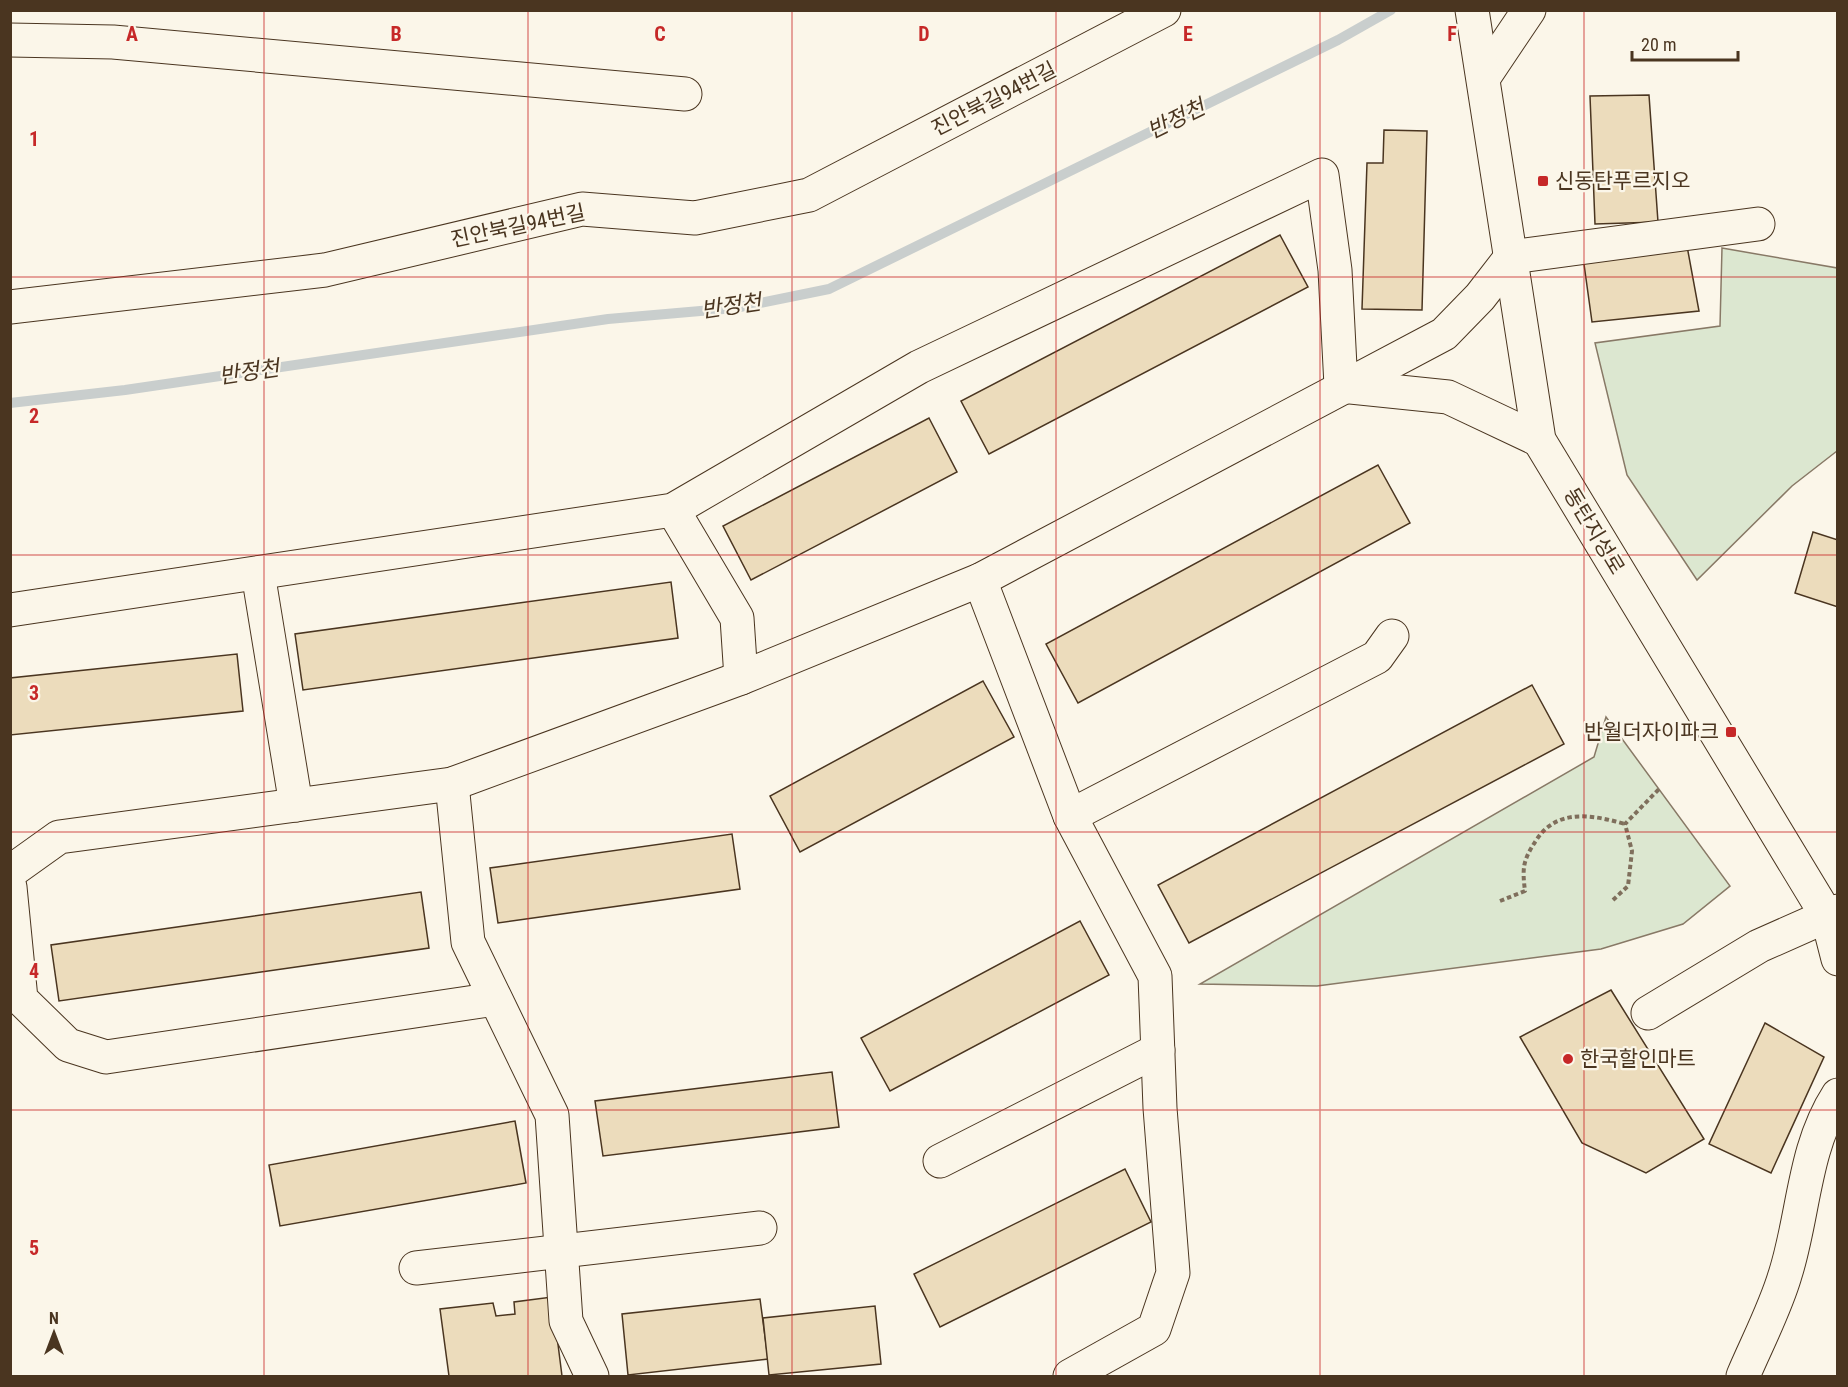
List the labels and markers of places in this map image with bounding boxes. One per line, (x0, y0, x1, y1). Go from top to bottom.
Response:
place label: 신동탄푸르지오 (1555, 169, 1690, 193)
marker: 신동탄푸르지오 (1536, 174, 1550, 188)
place label: 반월더자이파크 (1584, 720, 1719, 744)
marker: 반월더자이파크 (1724, 725, 1738, 739)
place label: 한국할인마트 (1580, 1047, 1696, 1071)
marker: 한국할인마트 (1561, 1052, 1575, 1066)

